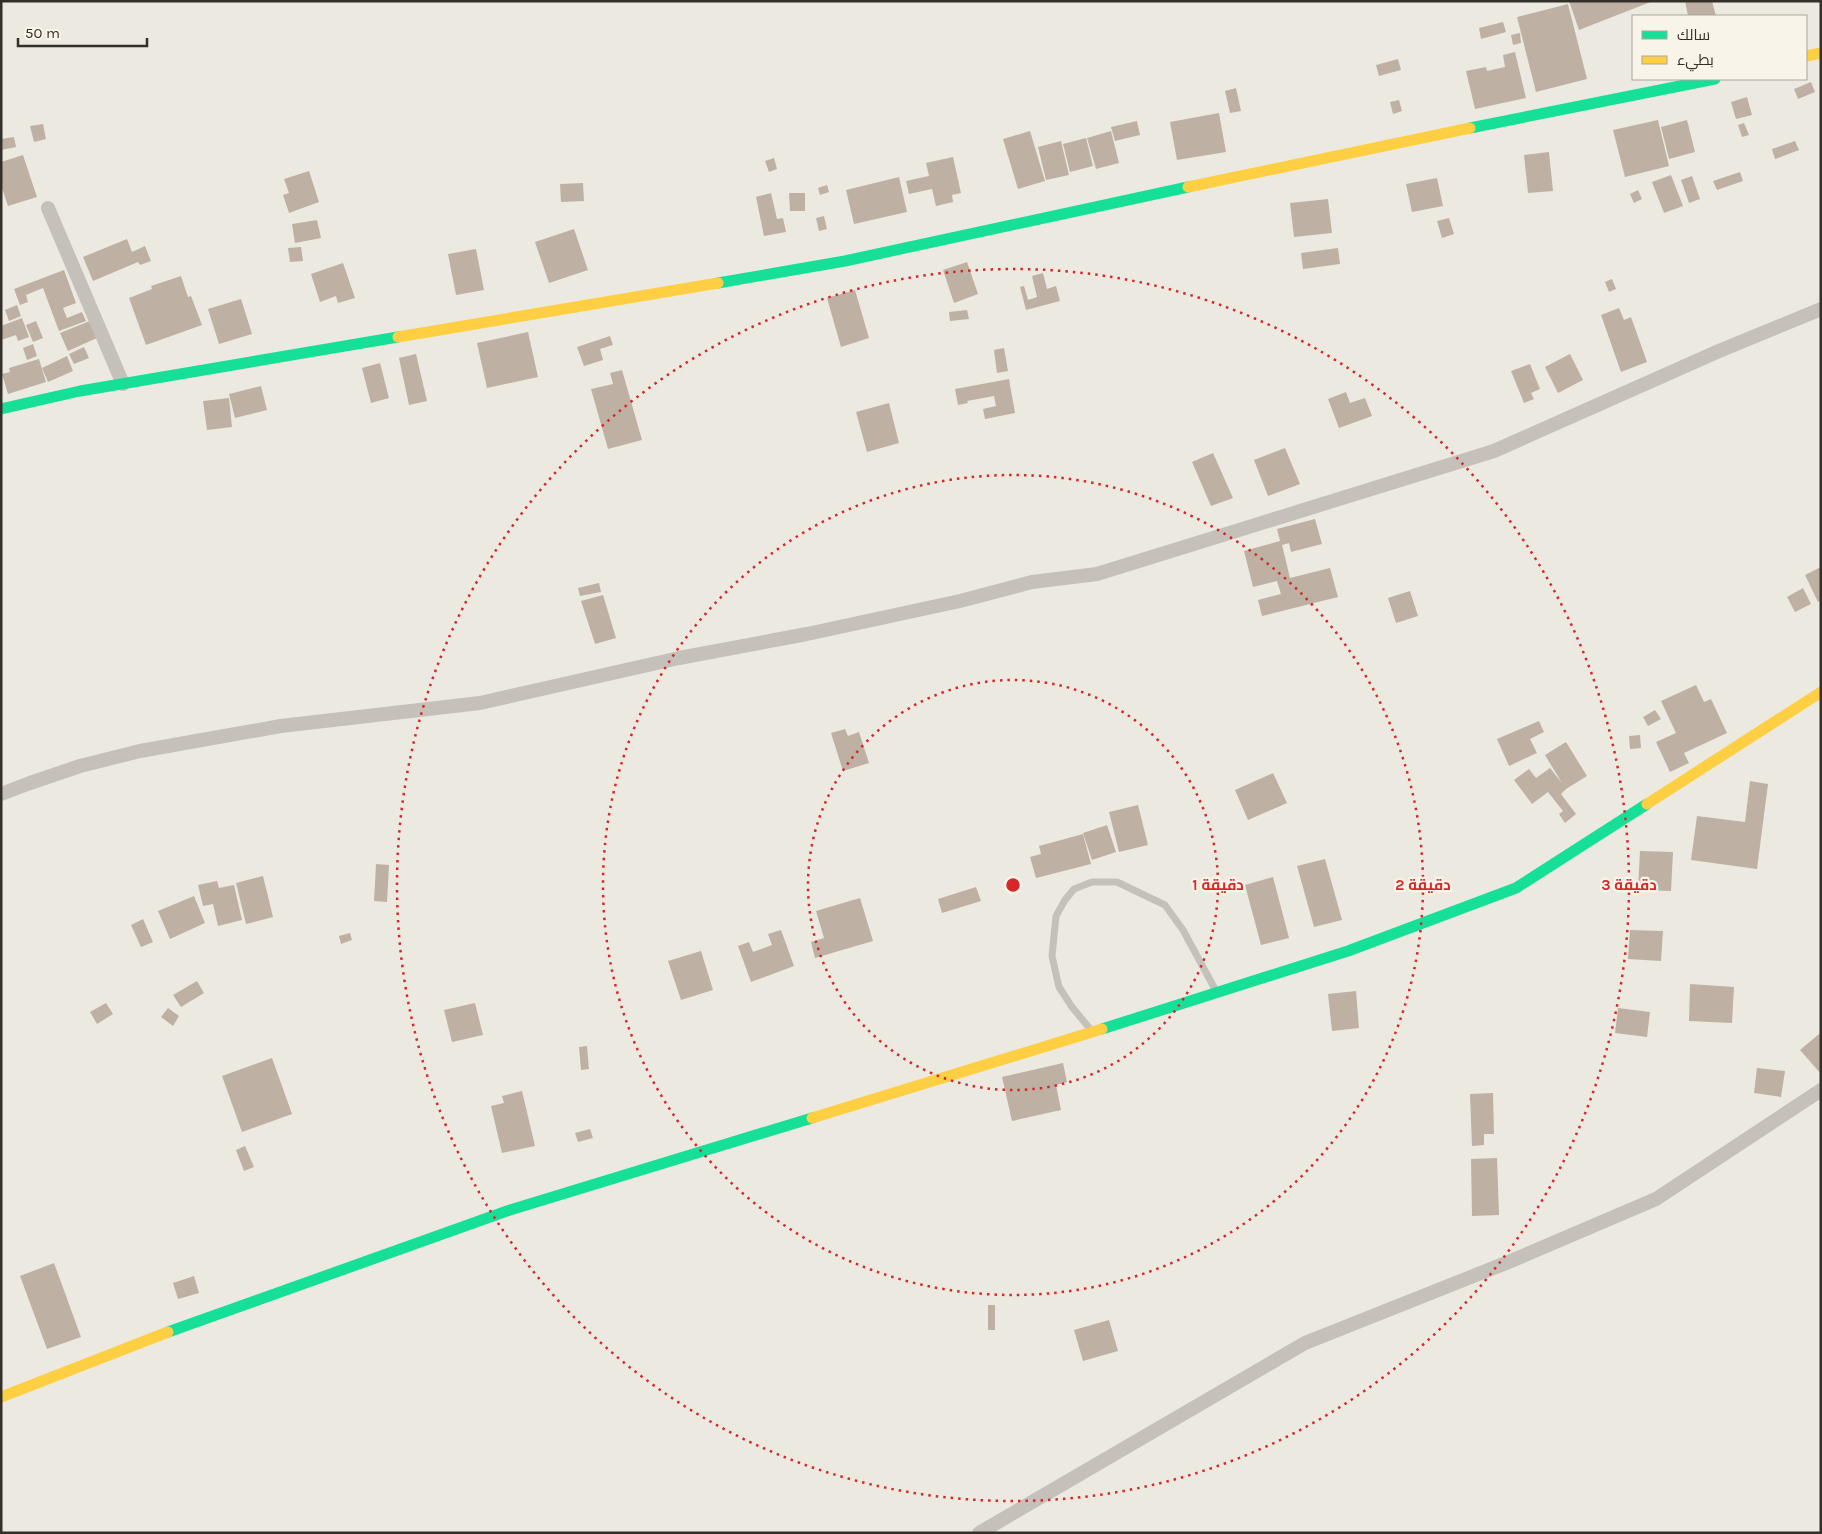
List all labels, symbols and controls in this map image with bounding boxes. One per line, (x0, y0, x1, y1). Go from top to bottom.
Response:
scale bar (18, 15, 146, 47)
legend (1632, 15, 1807, 80)
text: 50 m (25, 24, 60, 42)
text: سالك (1677, 26, 1710, 44)
text: بطيء (1677, 51, 1714, 72)
centre of rings (1004, 876, 1022, 894)
text: 1 دقيقة (1192, 876, 1244, 894)
text: 2 دقيقة (1395, 876, 1451, 894)
text: 3 دقيقة (1601, 876, 1657, 894)

